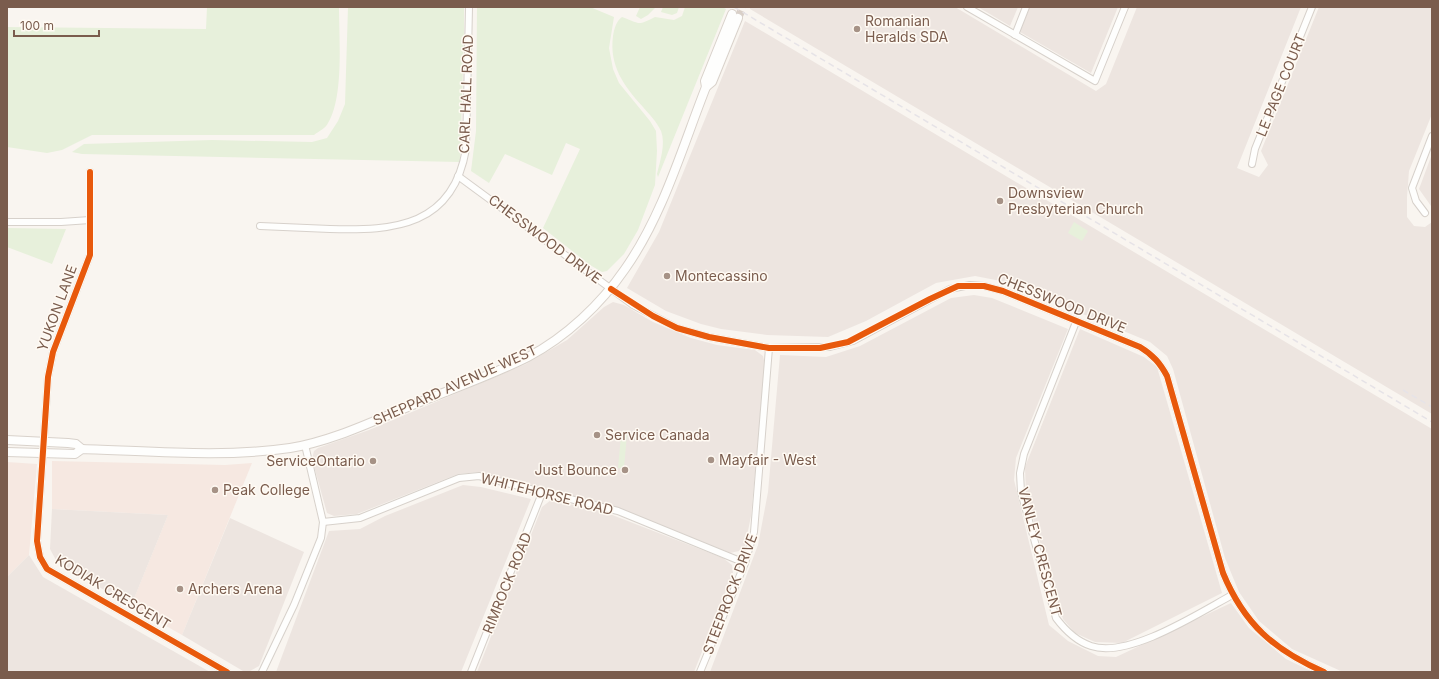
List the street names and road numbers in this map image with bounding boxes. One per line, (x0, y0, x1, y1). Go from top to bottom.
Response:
street label: LE PAGE COURT (1252, 31, 1309, 139)
street label: CARL HALL ROAD (455, 34, 476, 154)
street label: CHESSWOOD DRIVE (485, 191, 605, 287)
street label: YUKON LANE (33, 262, 80, 353)
street label: CHESSWOOD DRIVE (995, 269, 1129, 336)
street label: SHEPPARD AVENUE WEST (370, 341, 539, 428)
street label: WHITEHORSE ROAD (479, 469, 615, 518)
street label: VANLEY CRESCENT (1015, 485, 1066, 619)
street label: RIMROCK ROAD (478, 530, 535, 636)
street label: STEEPROCK DRIVE (699, 531, 760, 657)
street label: KODIAK CRESCENT (53, 550, 174, 633)

